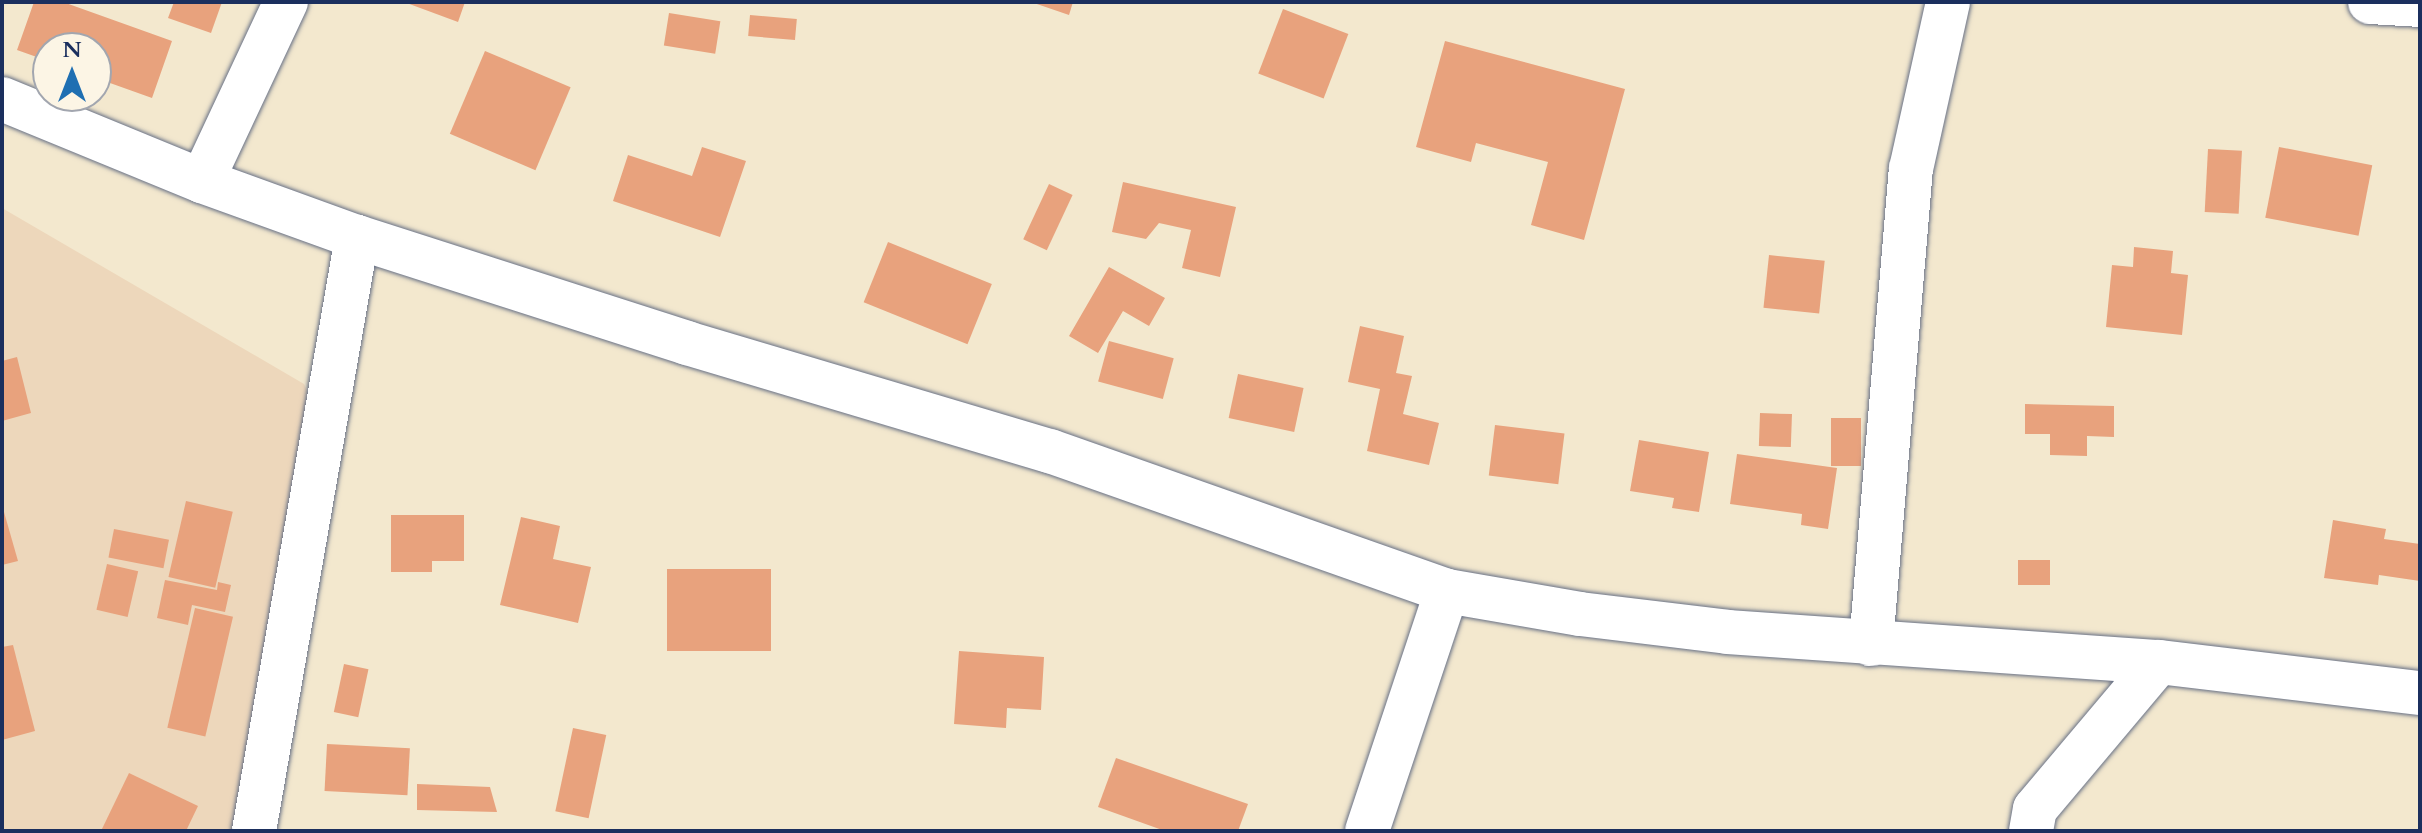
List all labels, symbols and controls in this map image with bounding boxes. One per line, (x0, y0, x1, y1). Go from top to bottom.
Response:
north arrow (32, 32, 112, 112)
text: N (62, 35, 82, 65)

